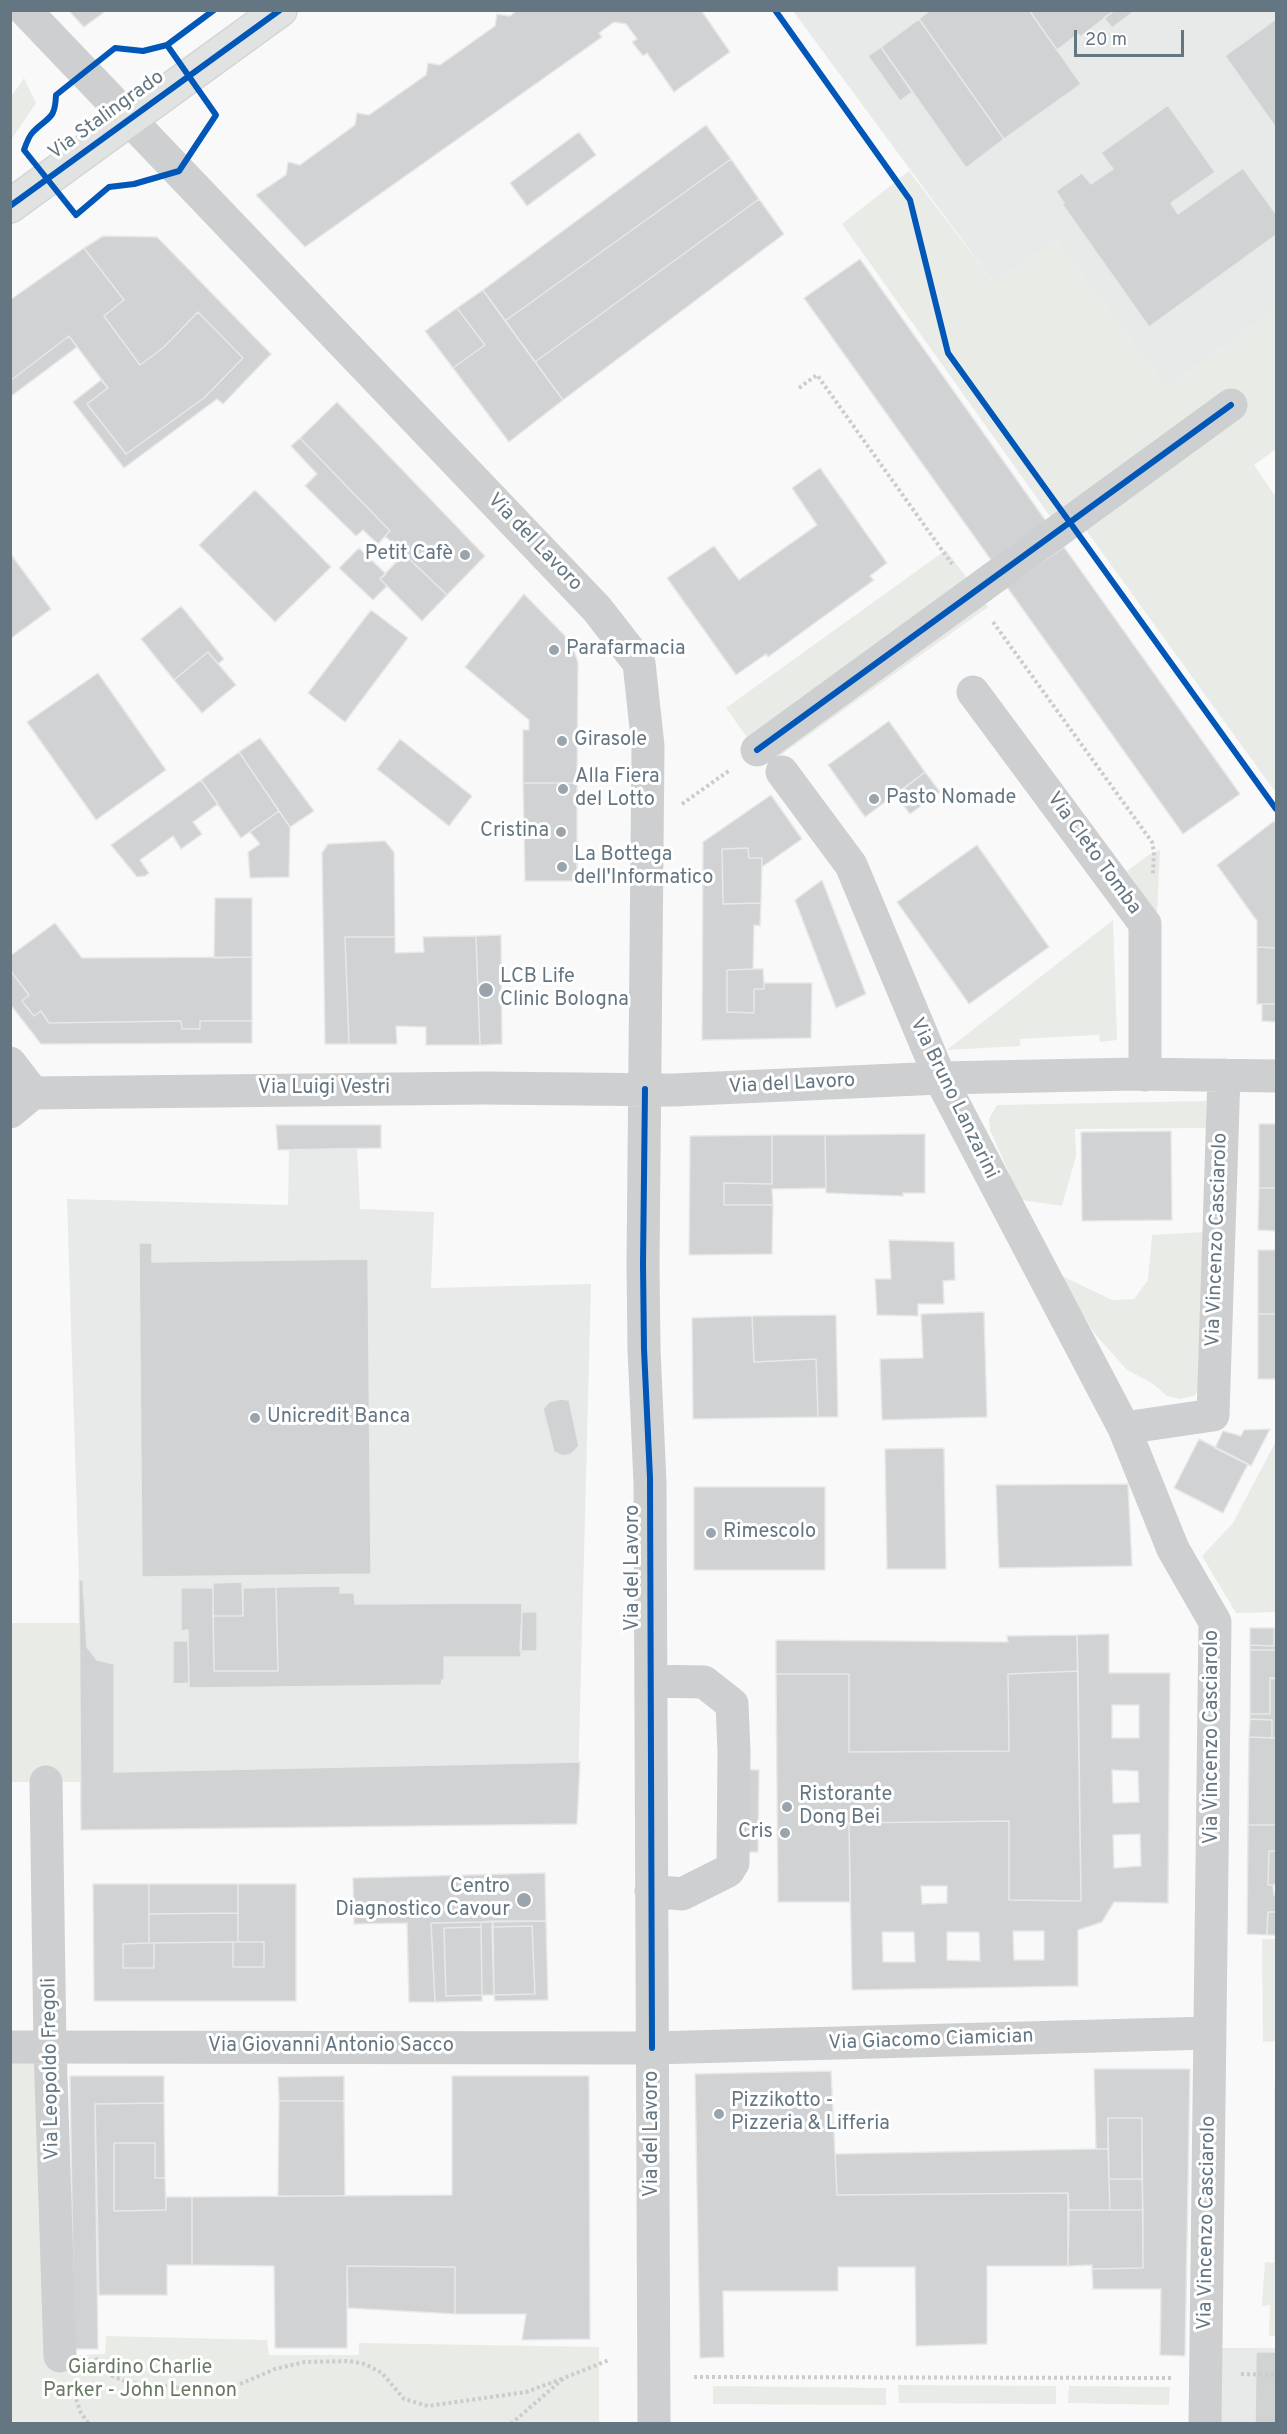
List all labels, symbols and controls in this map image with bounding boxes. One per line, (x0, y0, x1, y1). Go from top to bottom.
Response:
scale bar (1077, 18, 1186, 56)
text: 20 m (1085, 29, 1127, 52)
street label: Via Stalingrado (45, 66, 169, 166)
street label: Via del Lavoro (481, 489, 587, 597)
place label: Petit Cafè (365, 543, 453, 567)
marker: Petit Cafè (458, 548, 472, 562)
place label: Parafarmacia (566, 638, 685, 662)
marker: Parafarmacia (547, 643, 561, 657)
place label: Girasole (574, 729, 647, 753)
marker: Girasole (555, 734, 569, 748)
place label: Alla Fiera del Lotto (575, 766, 659, 813)
marker: Alla Fiera del Lotto (556, 782, 570, 796)
place label: Pasto Nomade (886, 787, 1016, 811)
street label: Via Cleto Tomba (1041, 788, 1145, 920)
marker: Pasto Nomade (867, 792, 881, 806)
place label: Cristina (480, 820, 549, 844)
marker: Cristina (554, 825, 568, 839)
place label: La Bottega dell'Informatico (574, 844, 713, 891)
marker: La Bottega dell'Informatico (555, 860, 569, 874)
place label: LCB Life Clinic Bologna (500, 966, 629, 1013)
marker: LCB Life Clinic Bologna (477, 981, 495, 999)
street label: Via Bruno Lanzarini (904, 1015, 1002, 1183)
street label: Via del Lavoro (728, 1070, 856, 1100)
street label: Via Luigi Vestri (258, 1077, 390, 1101)
street label: Via Vincenzo Casciarolo (1202, 1132, 1234, 1348)
place label: Unicredit Banca (267, 1406, 410, 1430)
marker: Unicredit Banca (248, 1411, 262, 1425)
street label: Via del Lavoro (622, 1505, 646, 1631)
place label: Rimescolo (723, 1521, 816, 1545)
marker: Rimescolo (704, 1526, 718, 1540)
street label: Via Vincenzo Casciarolo (1201, 1630, 1225, 1844)
place label: Ristorante Dong Bei (799, 1784, 892, 1831)
marker: Ristorante Dong Bei (780, 1800, 794, 1814)
place label: Cris (738, 1821, 773, 1845)
marker: Cris (778, 1826, 792, 1840)
place label: Centro Diagnostico Cavour (335, 1876, 510, 1923)
marker: Centro Diagnostico Cavour (515, 1891, 533, 1909)
street label: Via Leopoldo Fregoli (38, 1978, 66, 2160)
street label: Via Giacomo Ciamician (828, 2025, 1034, 2057)
street label: Via Giovanni Antonio Sacco (208, 2035, 454, 2059)
street label: Via del Lavoro (641, 2071, 665, 2197)
place label: Pizzikotto - Pizzeria & Lifferia (731, 2090, 890, 2137)
marker: Pizzikotto - Pizzeria & Lifferia (712, 2107, 726, 2121)
street label: Via Vincenzo Casciarolo (1194, 2116, 1222, 2330)
park label: Giardino Charlie Parker - John Lennon (43, 2357, 237, 2404)

